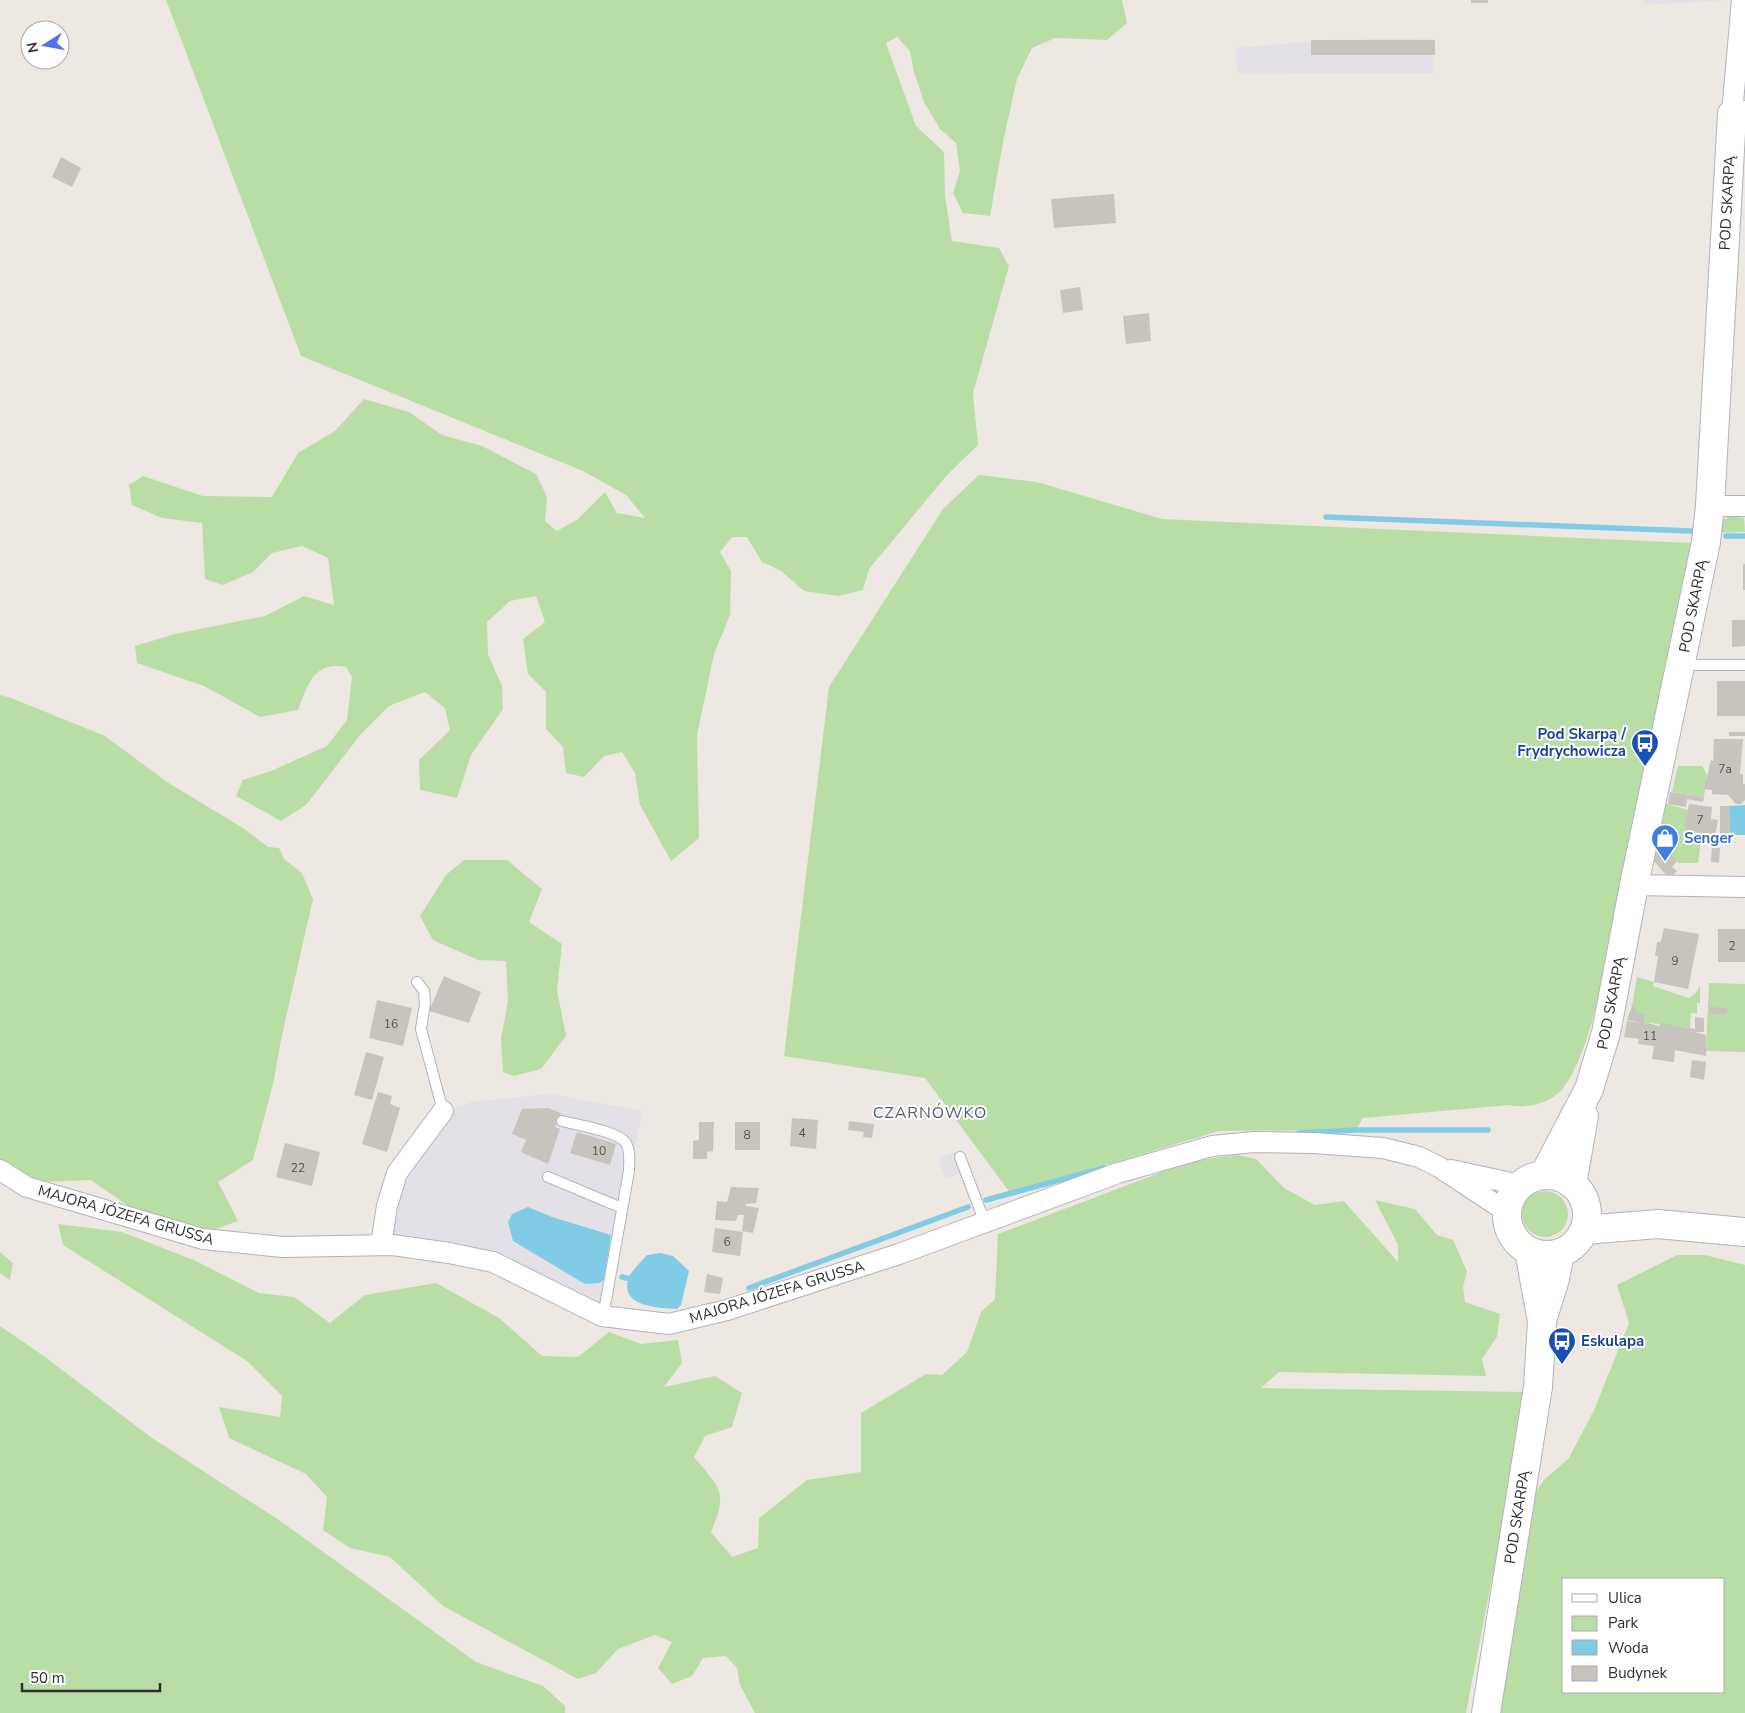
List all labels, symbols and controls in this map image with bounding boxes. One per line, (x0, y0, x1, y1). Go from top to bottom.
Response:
north arrow (20, 20, 70, 70)
text: N (22, 40, 43, 54)
street label: POD SKARPĄ (1715, 154, 1740, 251)
street label: POD SKARPĄ (1674, 557, 1712, 654)
place label: Pod Skarpą / Frydrychowicza (1517, 724, 1626, 761)
bus stop icon: Pod Skarpą / Frydrychowicza (1630, 728, 1660, 767)
house number: 7a (1718, 761, 1732, 777)
house number: 7 (1696, 812, 1704, 828)
shop icon: Senger (1650, 823, 1680, 862)
place label: Senger (1684, 828, 1734, 848)
house number: 2 (1728, 938, 1736, 954)
house number: 9 (1671, 953, 1679, 969)
street label: POD SKARPĄ (1592, 954, 1630, 1051)
house number: 16 (384, 1016, 398, 1032)
house number: 11 (1643, 1028, 1657, 1044)
district label: CZARNÓWKO (873, 1102, 987, 1124)
house number: 4 (798, 1125, 806, 1141)
house number: 8 (743, 1127, 751, 1143)
house number: 10 (592, 1143, 606, 1159)
house number: 22 (291, 1160, 305, 1176)
street label: MAJORA JÓZEFA GRUSSA (36, 1179, 217, 1250)
house number: 6 (723, 1234, 731, 1250)
street label: MAJORA JÓZEFA GRUSSA (687, 1255, 867, 1328)
bus stop icon: Eskulapa (1547, 1326, 1577, 1365)
place label: Eskulapa (1581, 1331, 1644, 1351)
street label: POD SKARPĄ (1500, 1468, 1534, 1565)
legend (1562, 1578, 1725, 1693)
text: Ulica (1608, 1588, 1642, 1608)
text: Park (1608, 1613, 1638, 1633)
text: Woda (1608, 1638, 1649, 1658)
scale bar (22, 1660, 160, 1692)
text: Budynek (1608, 1663, 1668, 1683)
text: 50 m (30, 1668, 65, 1688)

